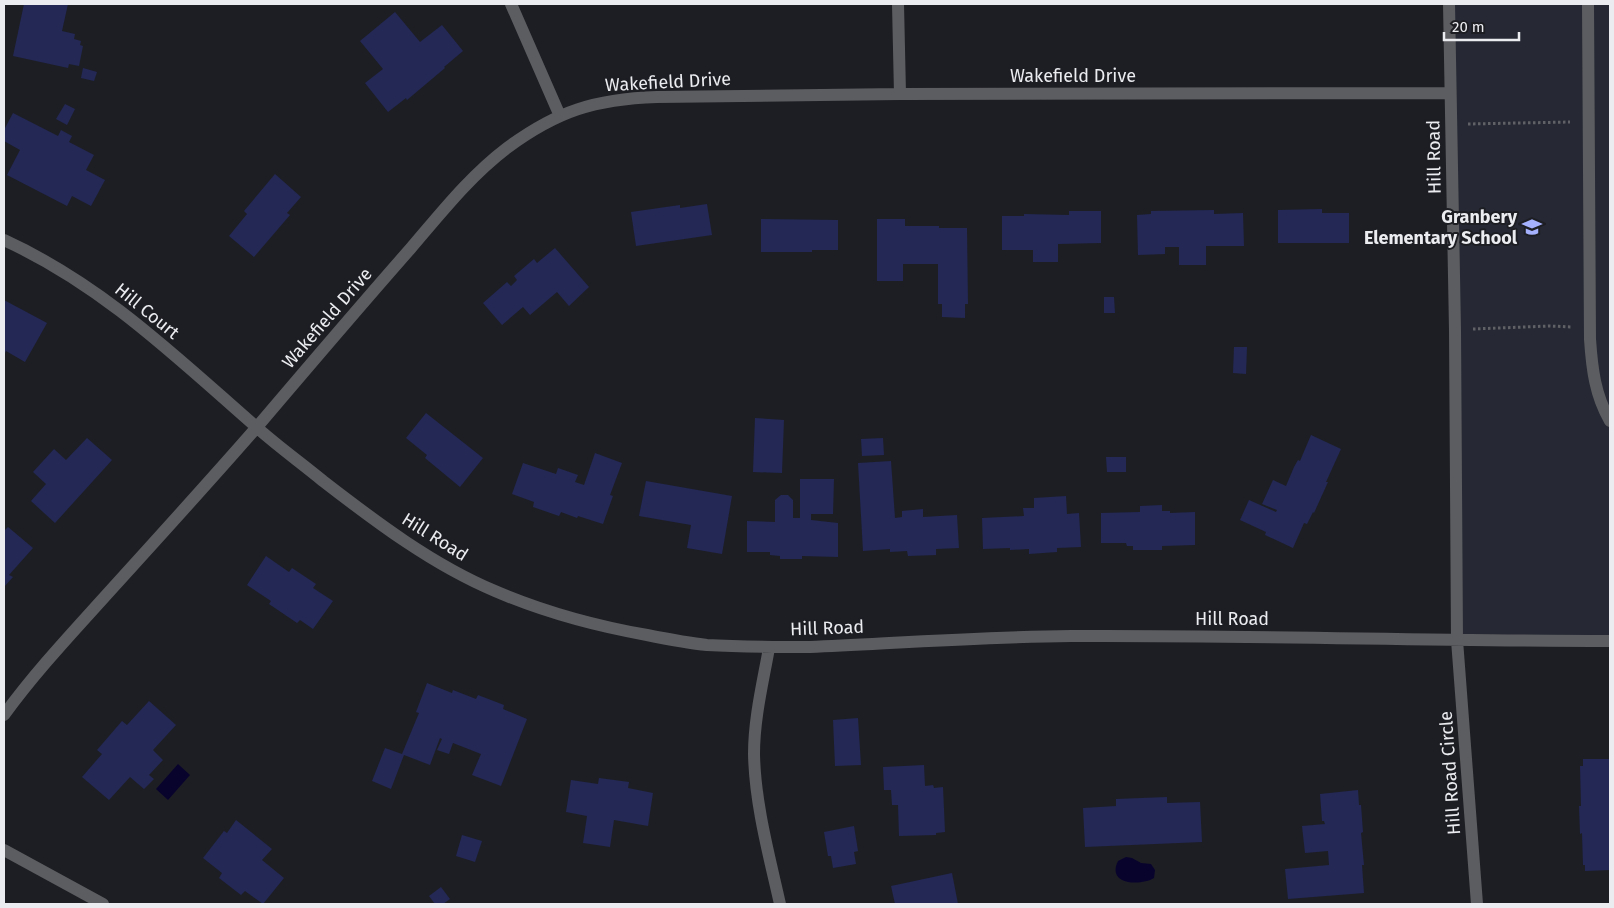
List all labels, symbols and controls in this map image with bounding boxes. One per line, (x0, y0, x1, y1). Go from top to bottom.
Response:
scale bar (1444, 10, 1519, 42)
text: 20 m (1452, 18, 1485, 36)
street label: Wakefield Drive (1010, 65, 1136, 87)
street label: Wakefield Drive (604, 68, 732, 96)
street label: Hill Road (1422, 120, 1446, 194)
place label: Granbery Elementary School (1364, 206, 1518, 249)
school or university icon: Granbery Elementary School (1521, 216, 1543, 238)
street label: Wakefield Drive (277, 263, 377, 373)
street label: Hill Court (110, 278, 184, 344)
street label: Hill Road (398, 508, 472, 566)
street label: Hill Road (1195, 608, 1269, 630)
street label: Hill Road (790, 616, 864, 640)
street label: Hill Road Circle (1435, 710, 1465, 836)

